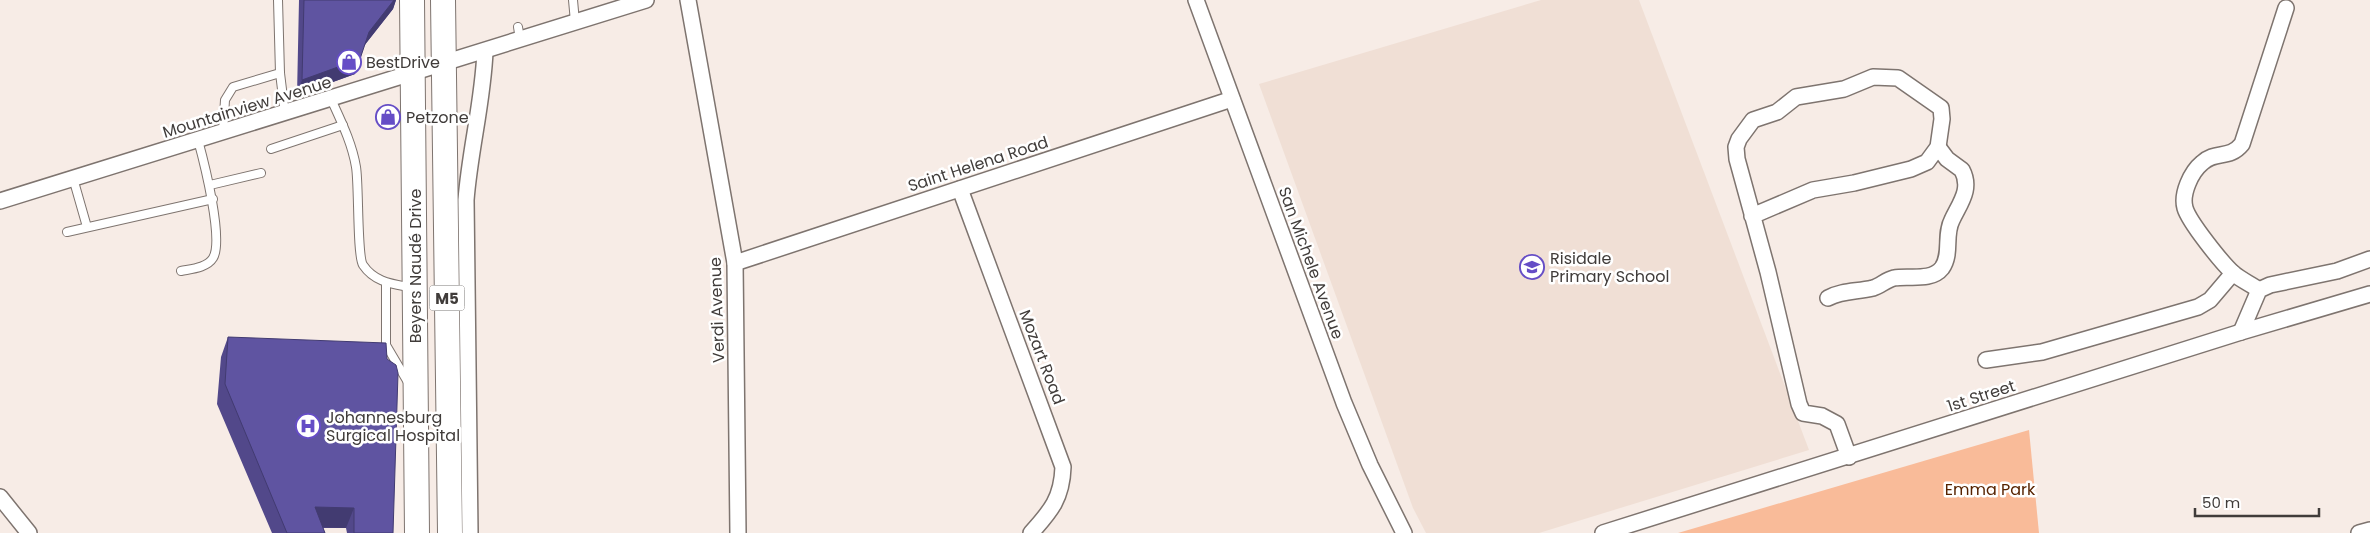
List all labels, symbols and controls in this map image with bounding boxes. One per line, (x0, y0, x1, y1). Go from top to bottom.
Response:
shop icon: BestDrive (336, 49, 362, 75)
place label: BestDrive (366, 51, 440, 74)
street label: Mountainview Avenue (160, 70, 334, 144)
shop icon: Petzone (375, 104, 401, 130)
place label: Petzone (406, 106, 469, 129)
street label: Saint Helena Road (905, 130, 1051, 198)
street label: San Michele Avenue (1273, 184, 1349, 342)
street label: Beyers Naudé Drive (404, 189, 427, 343)
place label: Risidale Primary School (1550, 247, 1669, 288)
school or university icon: Risidale Primary School (1519, 254, 1545, 280)
street label: Verdi Avenue (704, 257, 730, 363)
road number: M5 (430, 286, 464, 310)
street label: Mozart Road (1013, 306, 1071, 408)
street label: 1st Street (1944, 374, 2018, 418)
place label: Johannesburg Surgical Hospital (326, 406, 460, 447)
hospital icon: Johannesburg Surgical Hospital (295, 413, 321, 439)
park label: Emma Park (1945, 478, 2036, 501)
scale bar (2195, 486, 2319, 518)
text: 50 m (2202, 492, 2240, 513)

